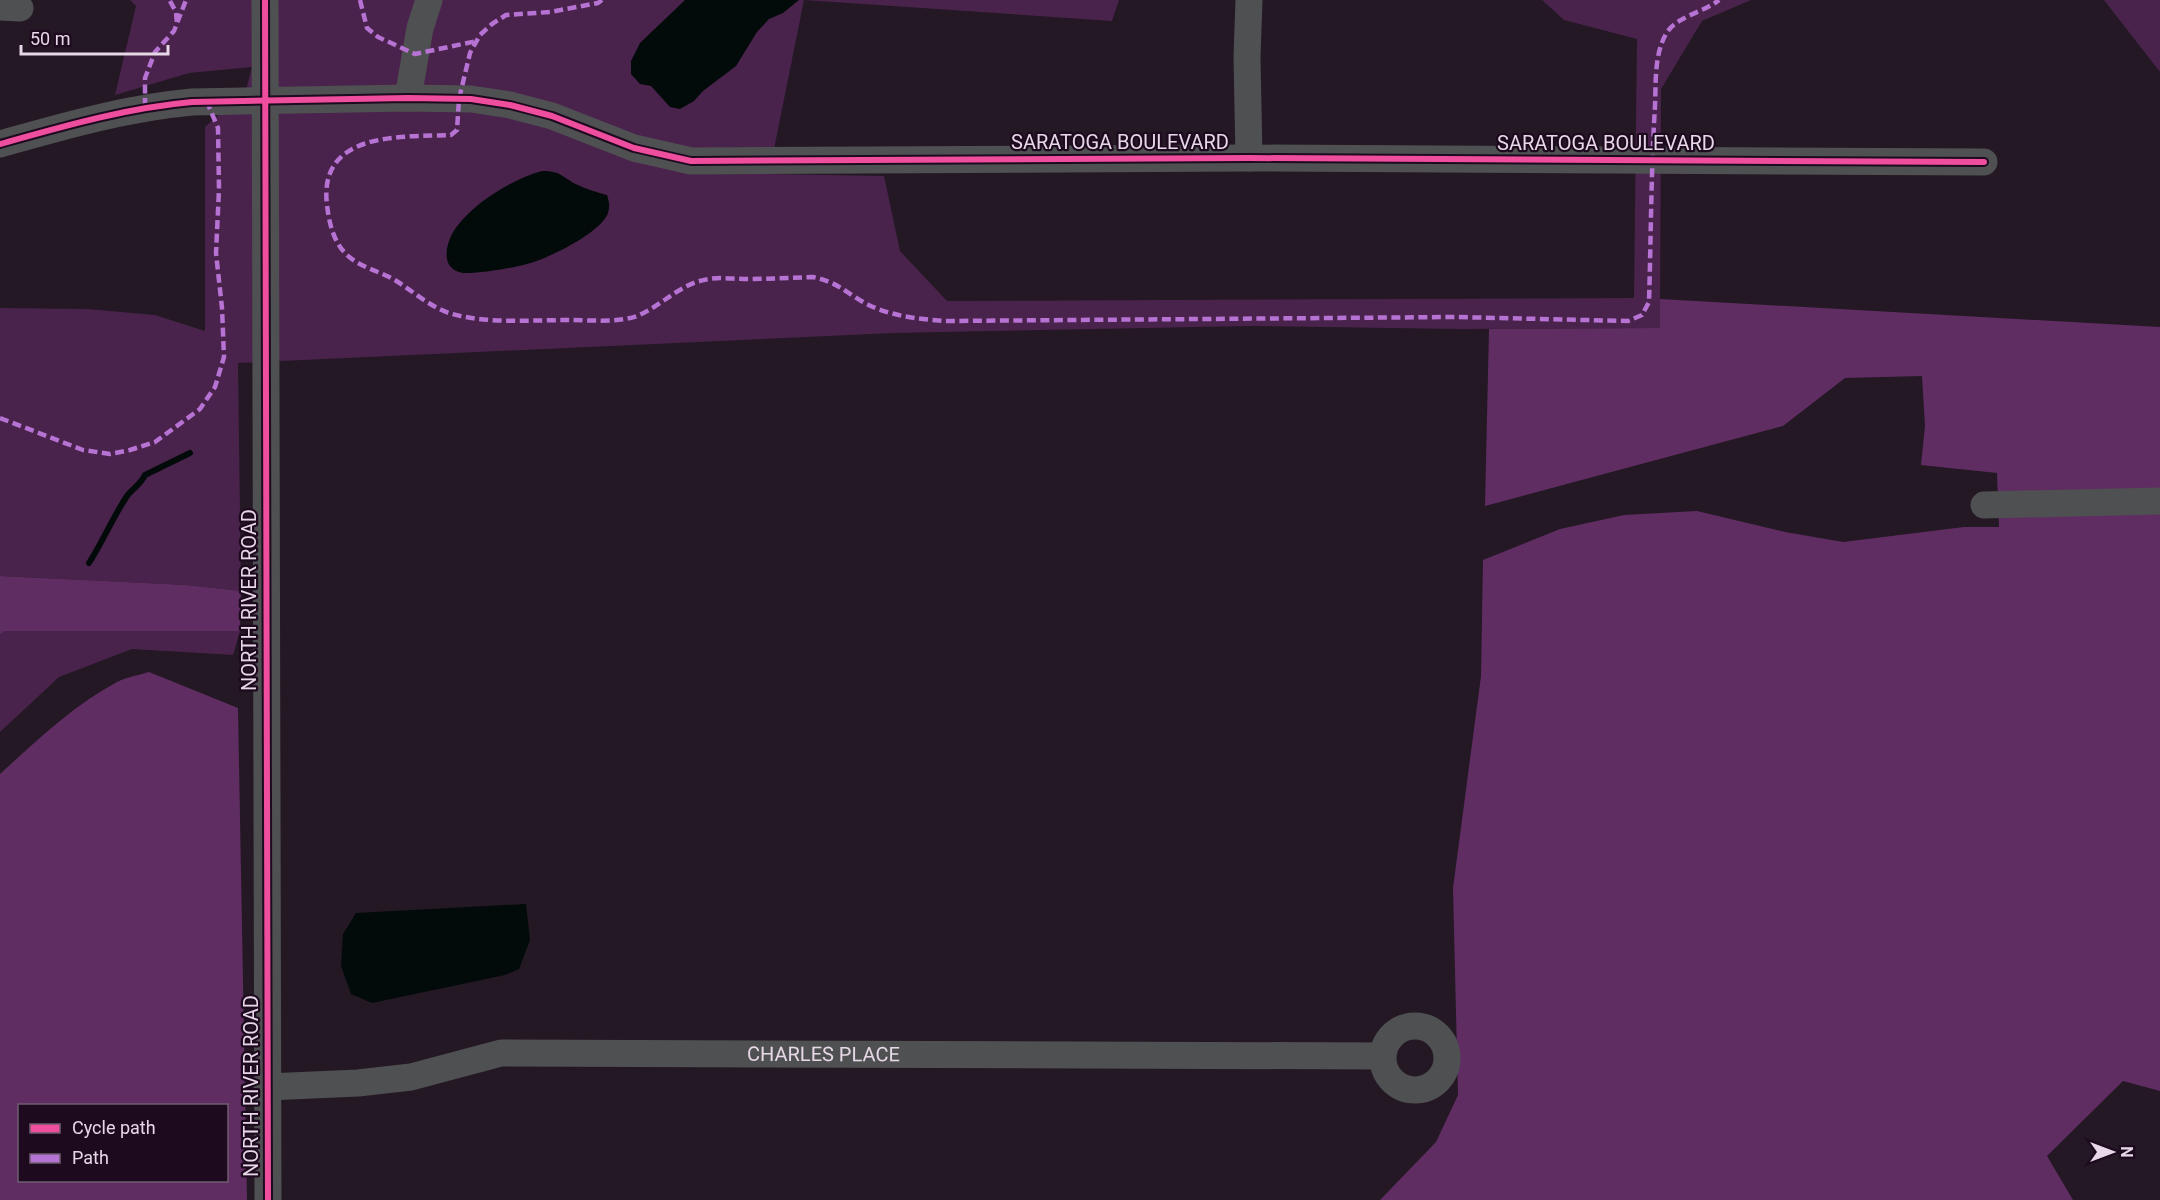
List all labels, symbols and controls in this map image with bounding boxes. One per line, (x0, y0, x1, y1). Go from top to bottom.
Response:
scale bar (21, 18, 168, 56)
text: 50 m (30, 28, 70, 49)
street label: SARATOGA BOULEVARD (1011, 130, 1229, 154)
street label: SARATOGA BOULEVARD (1497, 131, 1715, 155)
street label: NORTH RIVER ROAD (237, 509, 261, 691)
street label: NORTH RIVER ROAD (239, 995, 263, 1177)
street label: CHARLES PLACE (747, 1042, 900, 1066)
legend (18, 1104, 228, 1182)
text: Cycle path (72, 1117, 156, 1138)
north arrow (2082, 1122, 2142, 1182)
text: N (2117, 1146, 2136, 1158)
text: Path (72, 1147, 109, 1168)

